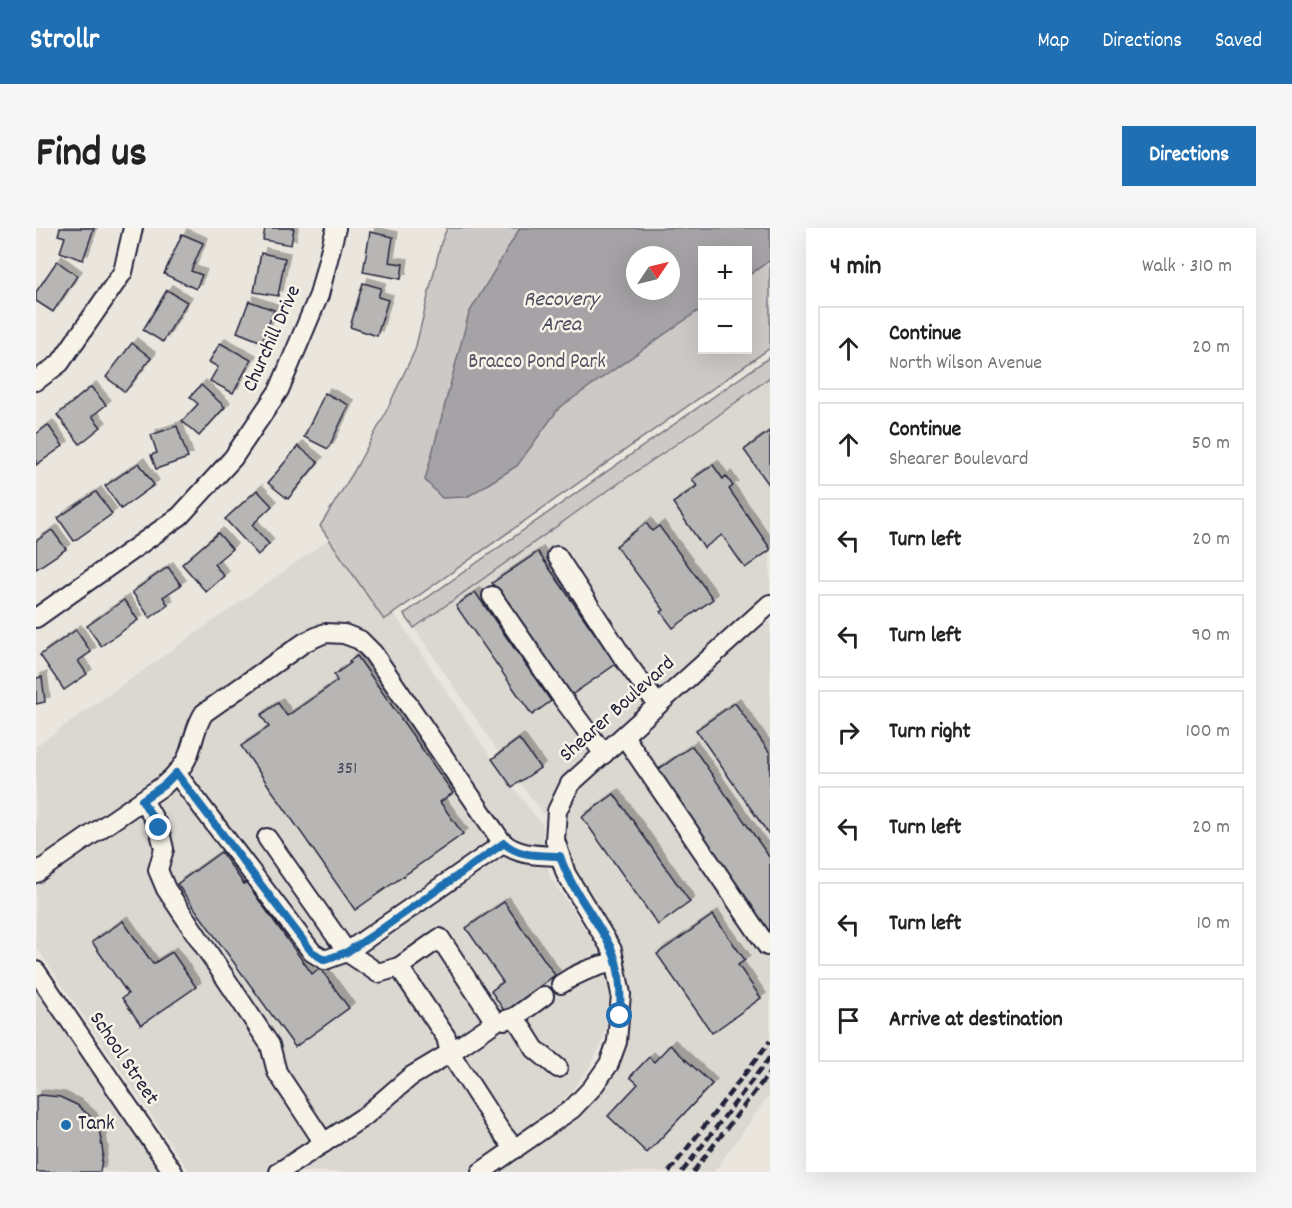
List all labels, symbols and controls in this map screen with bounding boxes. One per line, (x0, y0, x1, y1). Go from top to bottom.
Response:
text: Strollr (30, 22, 99, 62)
text: Map (1038, 27, 1069, 57)
text: Directions (1102, 27, 1182, 57)
text: Saved (1215, 27, 1262, 57)
text: Find us (36, 126, 147, 186)
button: Directions (1122, 126, 1256, 186)
north arrow (626, 246, 680, 300)
map controls (698, 246, 752, 354)
button: + (698, 246, 752, 300)
text: 4 min (830, 249, 881, 286)
text: Walk · 310 m (1142, 253, 1232, 281)
street label: Churchill Drive (236, 281, 310, 397)
water label: Recovery Area (524, 285, 602, 341)
button: − (698, 300, 752, 354)
text: Continue (889, 319, 961, 350)
icon: ahead (832, 332, 865, 365)
text: 20 m (1192, 334, 1230, 362)
park label: Bracco Pond Park (468, 348, 606, 378)
text: North Wilson Avenue (889, 350, 1042, 378)
text: Continue (889, 415, 961, 446)
icon: ahead (832, 428, 865, 461)
text: 50 m (1192, 430, 1230, 458)
text: Shearer Boulevard (889, 446, 1028, 474)
icon: left (832, 524, 865, 557)
text: Turn left (889, 525, 961, 556)
text: 20 m (1192, 526, 1230, 554)
icon: left (832, 620, 865, 653)
text: Turn left (889, 621, 961, 652)
text: 90 m (1192, 622, 1230, 650)
street label: Shearer Boulevard (554, 650, 682, 770)
icon: right (832, 716, 865, 749)
text: Turn right (889, 717, 971, 748)
text: 100 m (1186, 718, 1230, 746)
house number: 351 (337, 757, 357, 782)
icon: left (832, 812, 865, 845)
text: Turn left (889, 813, 961, 844)
route end (145, 814, 171, 840)
text: 20 m (1192, 814, 1230, 842)
icon: left (832, 908, 865, 941)
text: Turn left (889, 909, 961, 940)
text: 10 m (1196, 910, 1230, 938)
route start (606, 1002, 632, 1028)
icon: arrive (832, 1004, 865, 1037)
text: Arrive at destination (889, 1005, 1063, 1036)
street label: School Street (81, 1006, 165, 1112)
place label: Tank (78, 1110, 115, 1140)
marker: Tank (59, 1118, 73, 1132)

